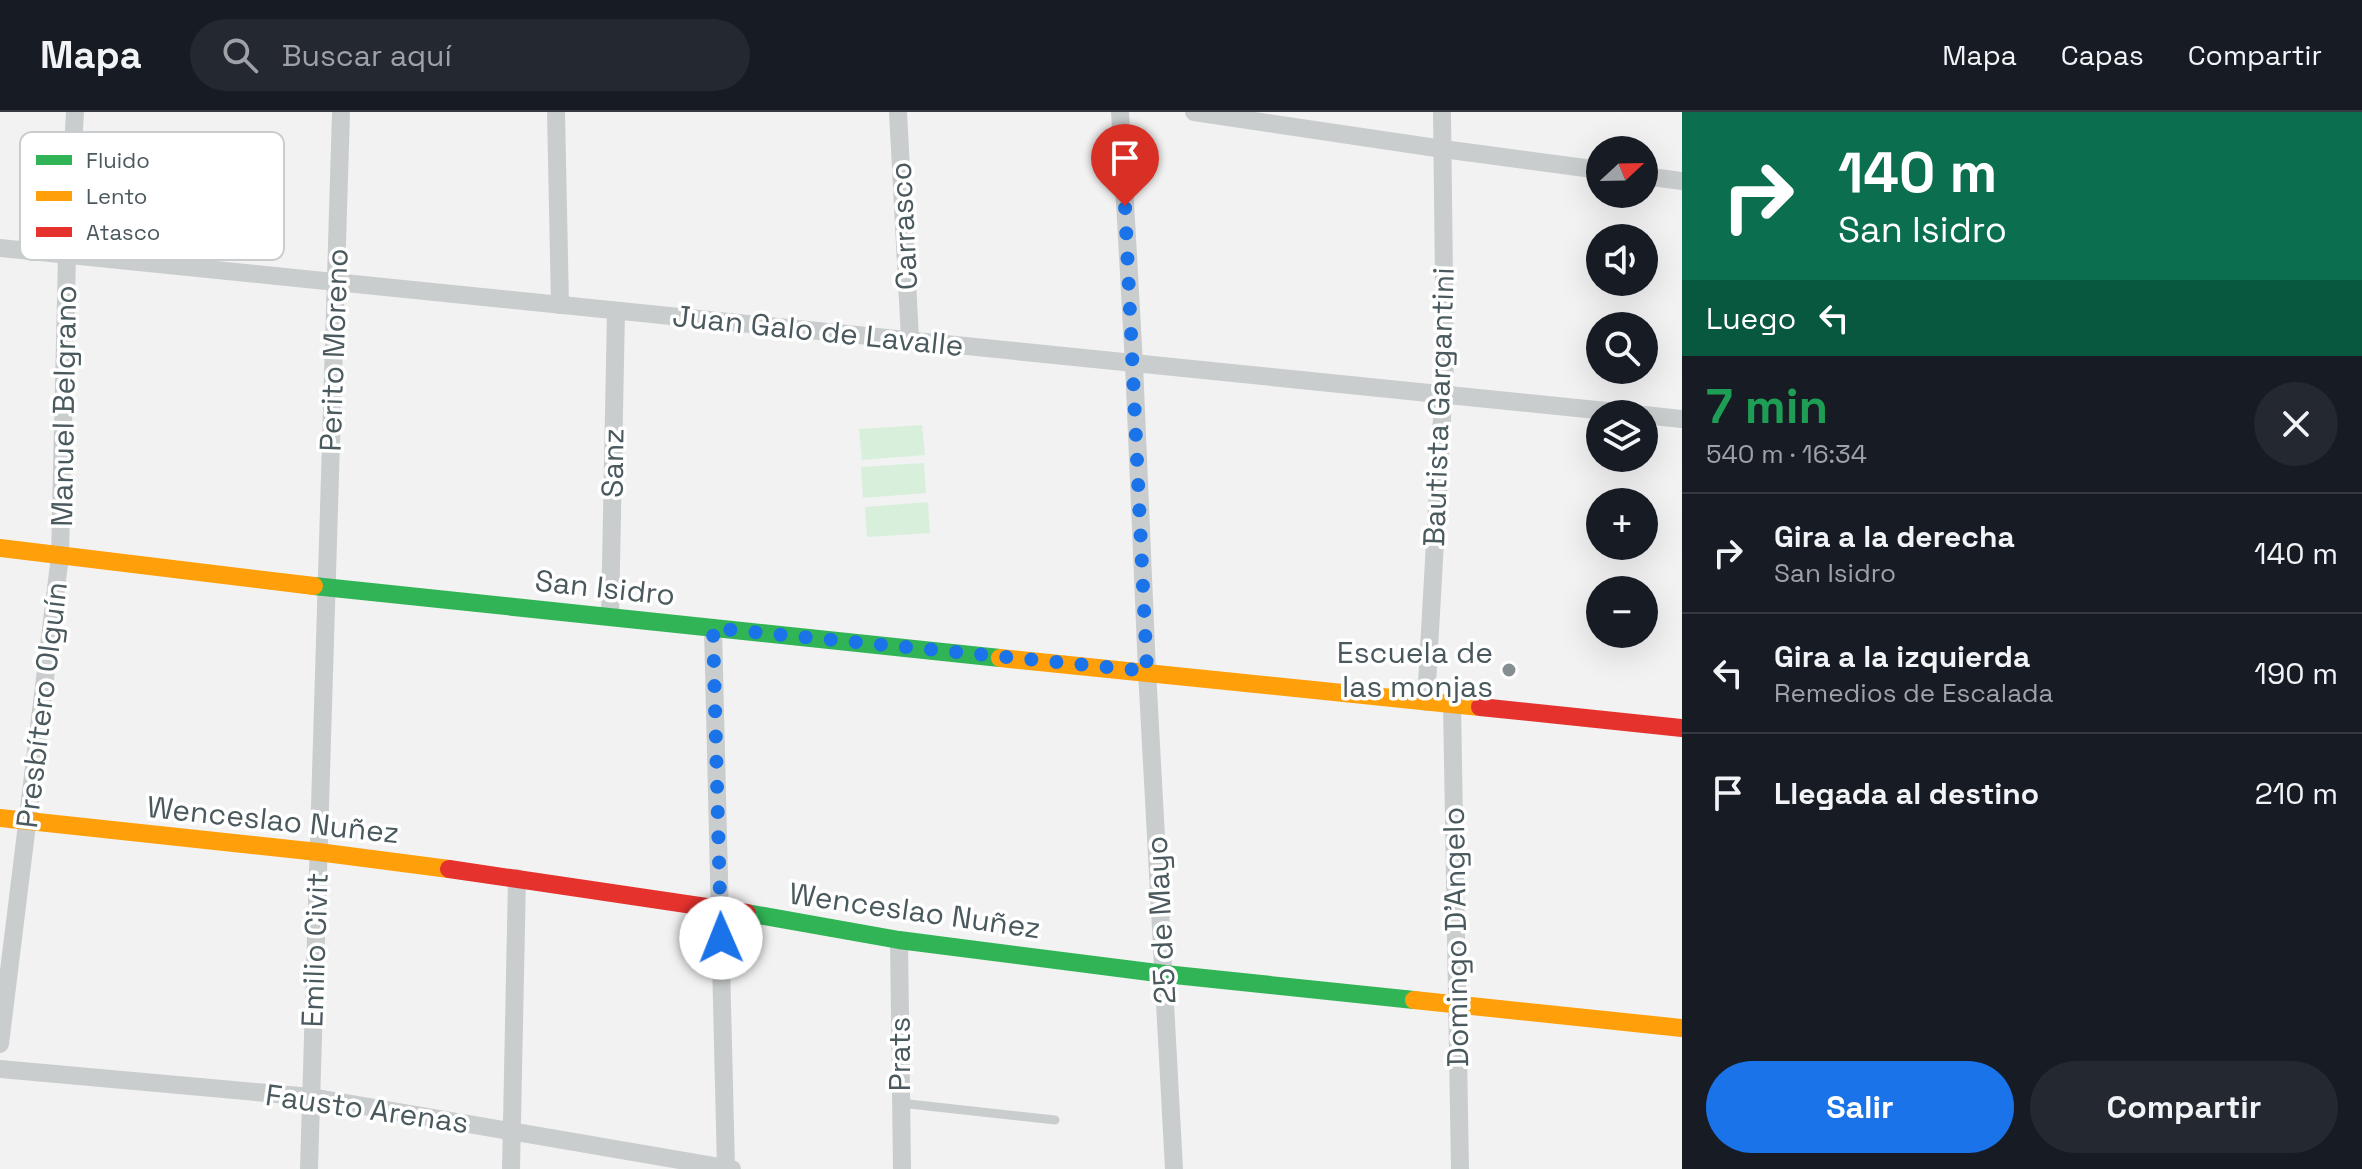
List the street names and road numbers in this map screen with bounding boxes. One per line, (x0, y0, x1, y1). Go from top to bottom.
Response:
street label: Carrasco (881, 161, 926, 291)
street label: Perito Moreno (310, 248, 357, 452)
street label: Bautista Gargantini (1414, 267, 1463, 547)
street label: Manuel Belgrano (42, 285, 85, 527)
street label: Juan Galo de Lavalle (671, 296, 966, 365)
street label: Sanz (592, 428, 633, 498)
street label: San Isidro (533, 561, 677, 614)
street label: Presbítero Olguín (7, 580, 76, 830)
street label: Wenceslao Nuñez (145, 787, 401, 852)
street label: Domingo D'Angelo (1434, 807, 1477, 1067)
street label: 25 de Mayo (1137, 835, 1184, 1005)
street label: Emilio Civit (292, 872, 337, 1028)
street label: Wenceslao Nuñez (787, 874, 1043, 947)
street label: Prats (880, 1017, 919, 1091)
street label: Fausto Arenas (263, 1075, 471, 1142)

